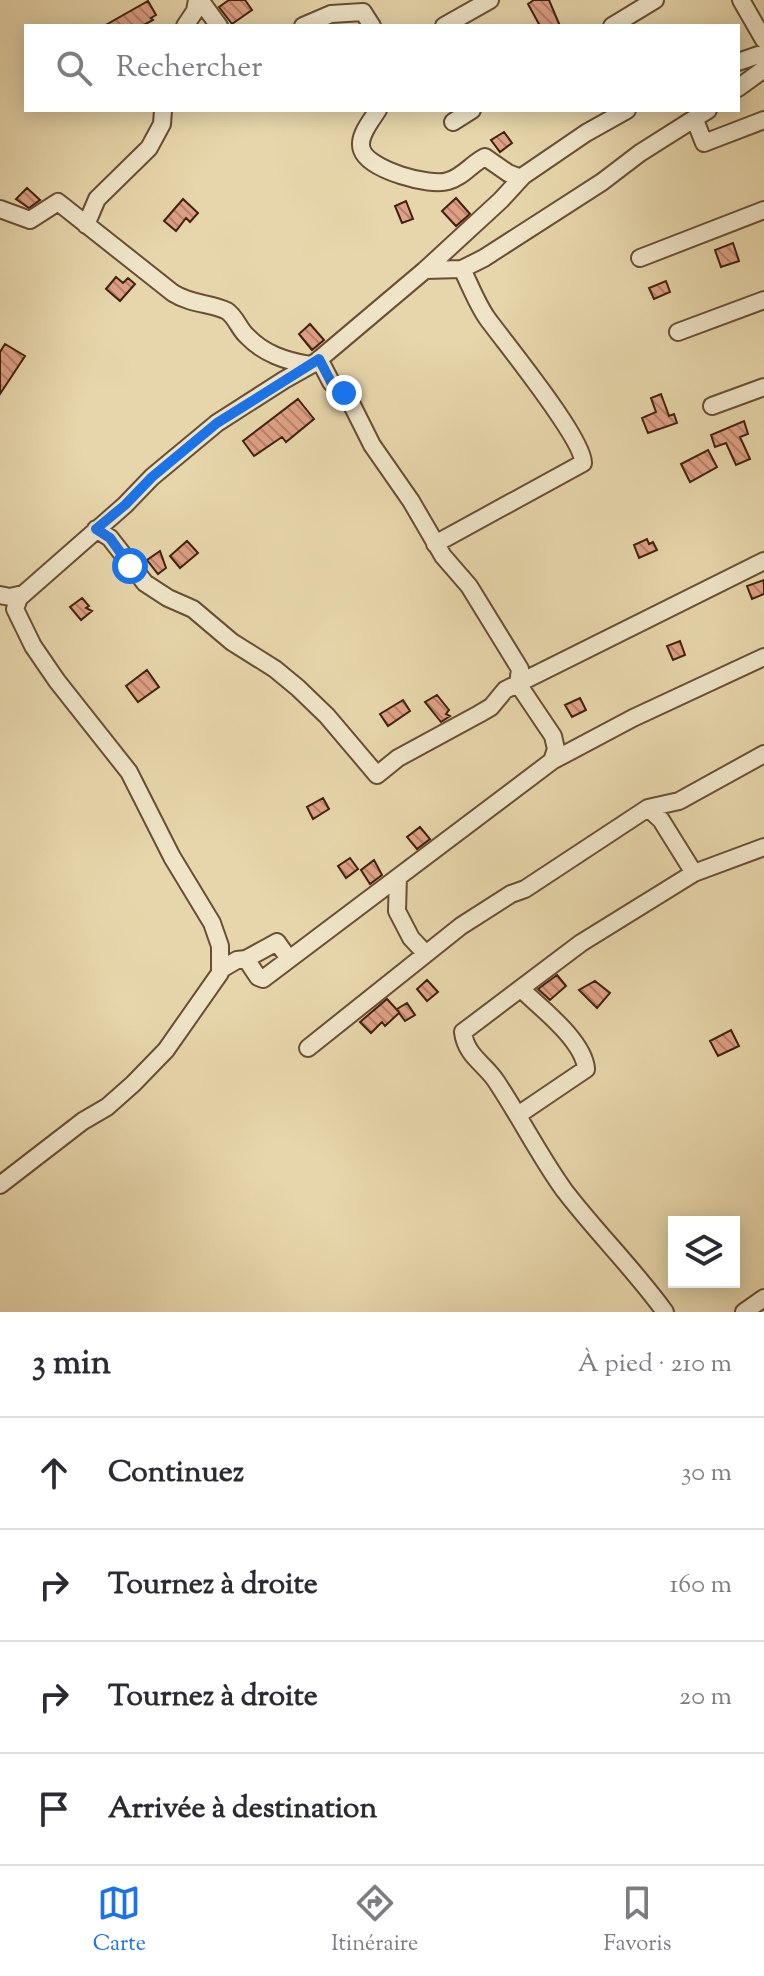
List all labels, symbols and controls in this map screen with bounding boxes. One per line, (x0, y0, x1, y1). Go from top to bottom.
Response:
search box (24, 24, 740, 112)
icon: search (52, 46, 96, 90)
text: Rechercher (116, 47, 263, 90)
route end (326, 375, 362, 411)
route start (112, 548, 148, 584)
map controls (668, 1216, 740, 1288)
button: layers (668, 1216, 740, 1288)
text: 3 min (32, 1340, 111, 1389)
text: À pied · 210 m (578, 1346, 732, 1383)
icon: ahead (32, 1451, 76, 1495)
text: Continuez (108, 1452, 244, 1495)
text: 30 m (681, 1455, 732, 1492)
icon: right (32, 1563, 76, 1607)
text: Tournez à droite (108, 1564, 318, 1607)
text: 160 m (669, 1567, 732, 1604)
icon: right (32, 1675, 76, 1719)
text: Tournez à droite (108, 1676, 318, 1719)
text: 20 m (679, 1679, 732, 1716)
icon: arrive (32, 1787, 76, 1831)
text: Arrivée à destination (108, 1788, 377, 1831)
tab: Carte (93, 1881, 146, 1961)
tab: Itinéraire (331, 1881, 418, 1961)
tab: Favoris (604, 1881, 671, 1961)

